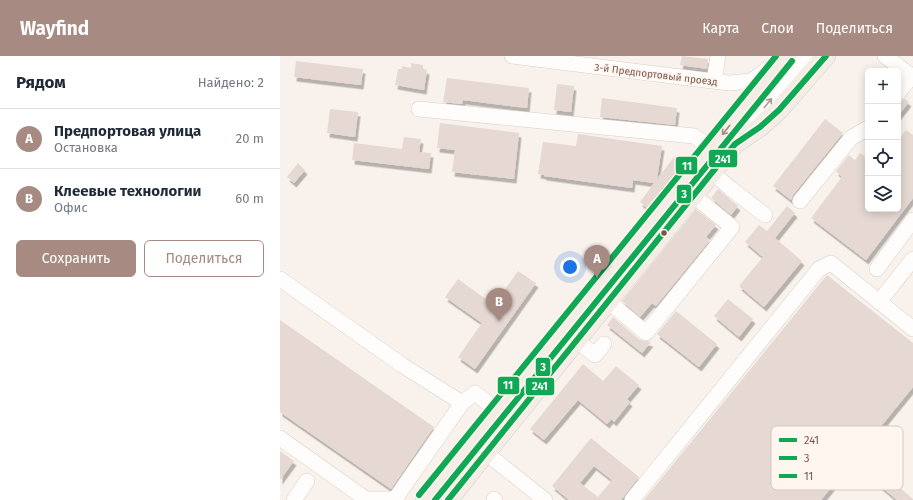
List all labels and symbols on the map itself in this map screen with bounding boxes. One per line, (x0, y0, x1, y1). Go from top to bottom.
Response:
street label: 3-й Предпортовый проезд (594, 61, 718, 89)
one-way arrow (764, 97, 773, 108)
one-way arrow (722, 124, 731, 135)
line badge: 241 (708, 149, 738, 168)
text: 241 (715, 153, 731, 166)
line badge: 11 (675, 156, 698, 175)
text: 11 (682, 160, 692, 173)
line badge: 3 (676, 184, 692, 204)
text: 3 (680, 188, 687, 201)
unlabelled marker (659, 228, 669, 238)
pin: A (584, 245, 610, 278)
your location (560, 257, 580, 277)
pin: B (486, 288, 512, 321)
line badge: 3 (535, 357, 551, 377)
text: 3 (539, 361, 546, 374)
line badge: 11 (497, 376, 520, 395)
line badge: 241 (525, 377, 555, 396)
text: 11 (503, 379, 513, 392)
text: 241 (532, 380, 548, 393)
legend (771, 426, 903, 490)
text: 241 (804, 434, 819, 447)
text: 3 (804, 452, 810, 465)
text: 11 (804, 470, 813, 483)

